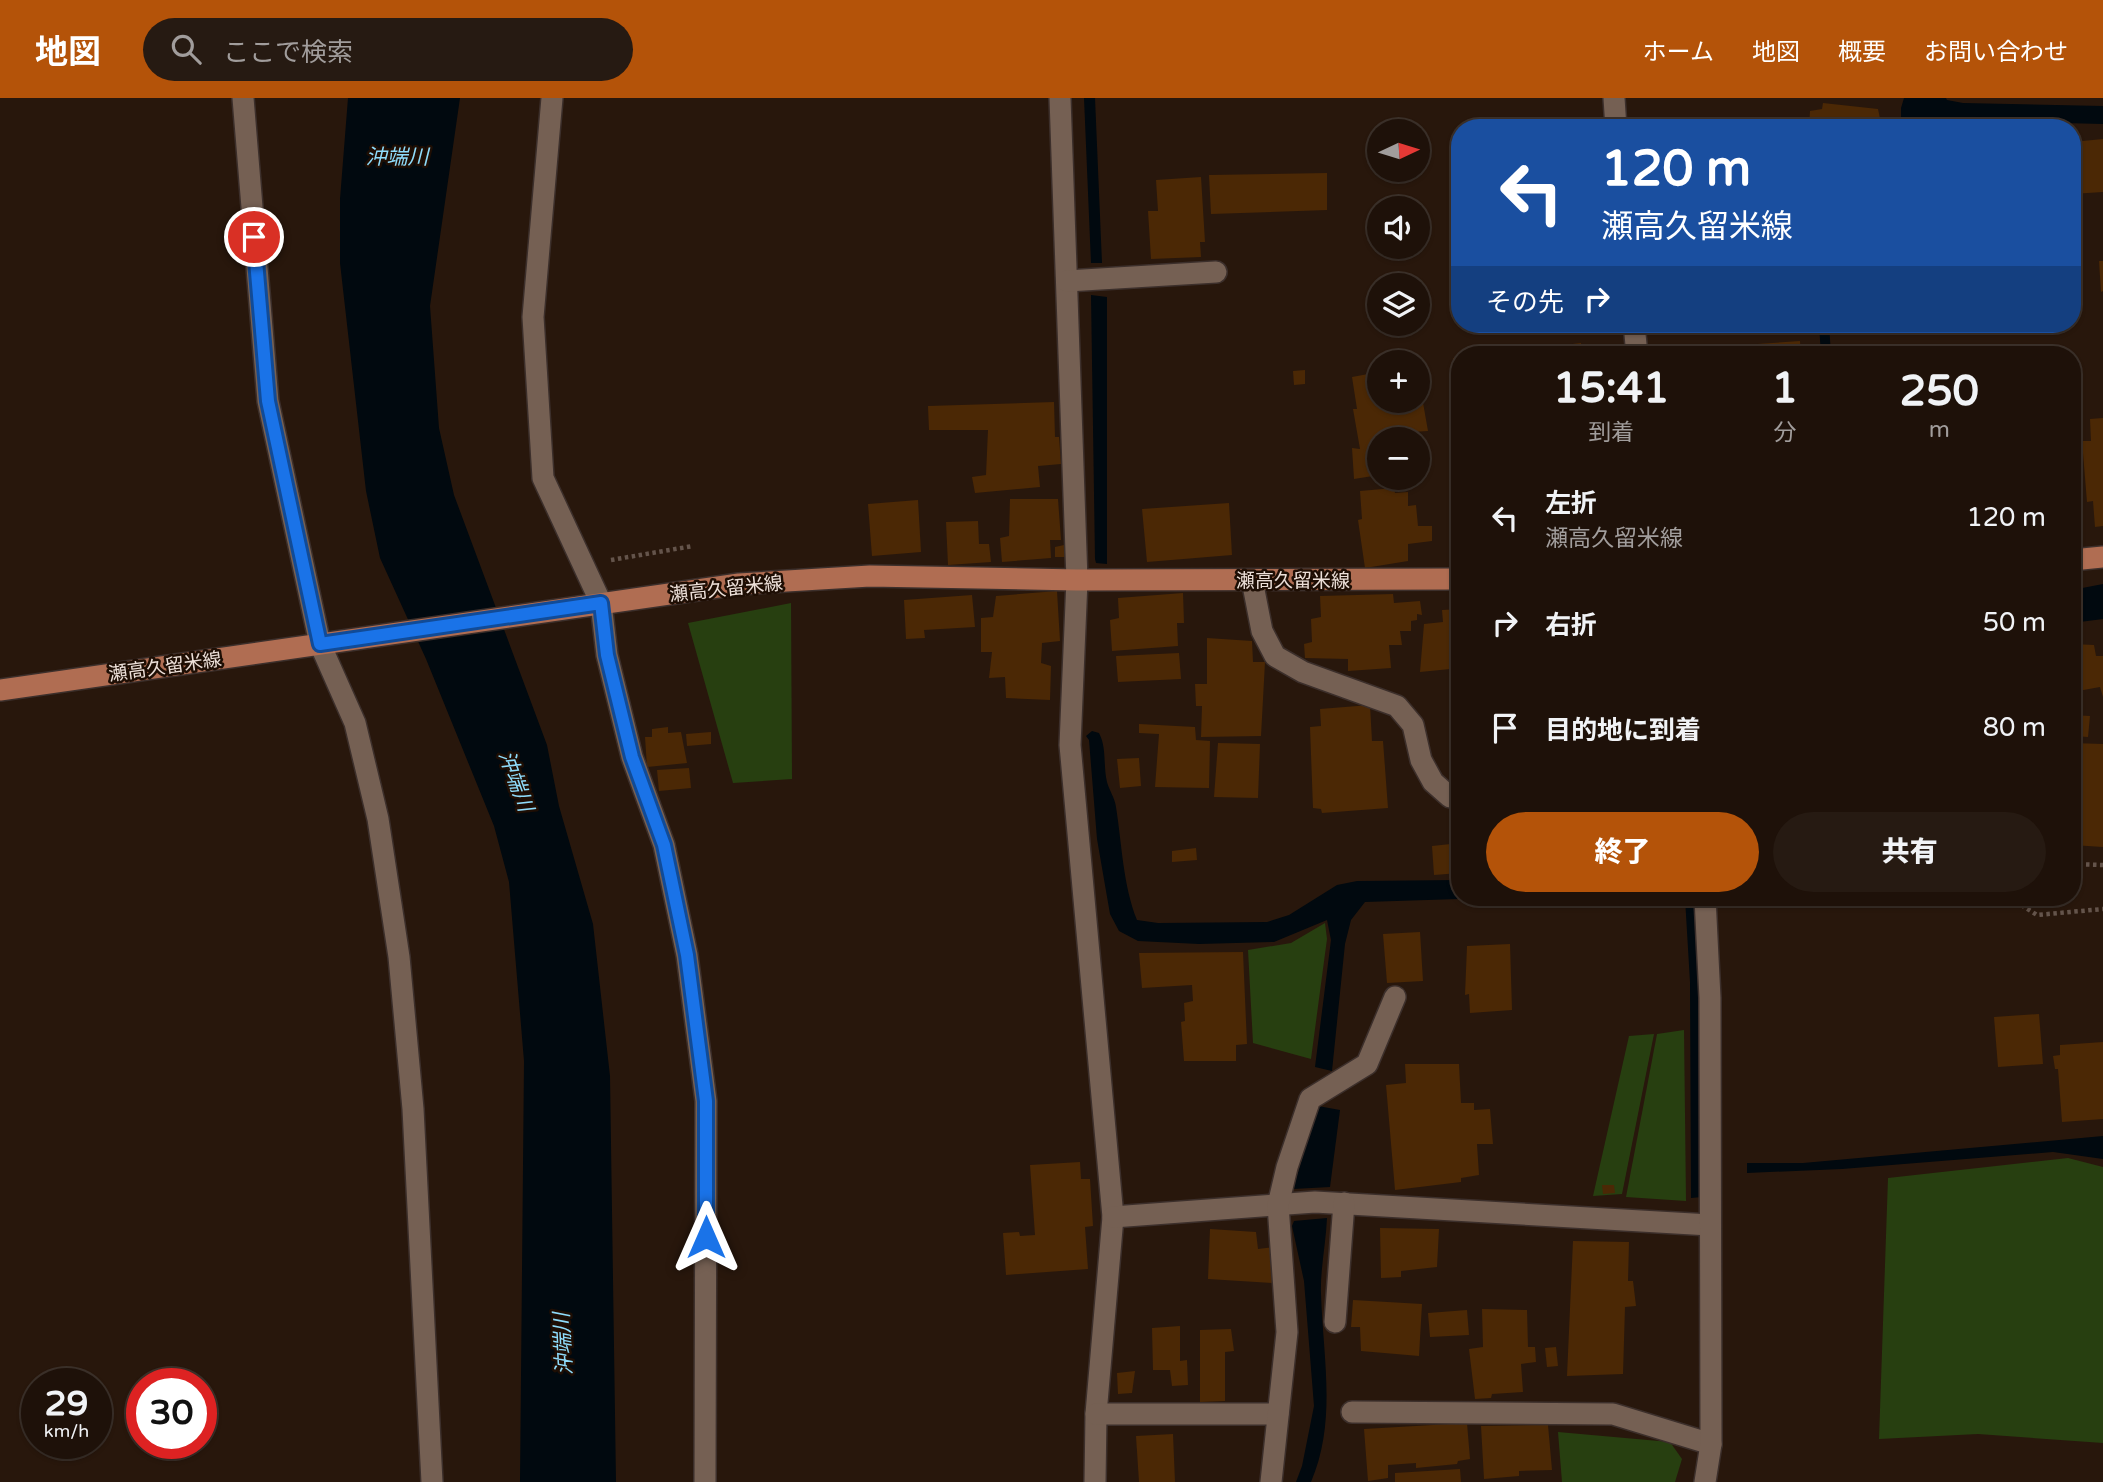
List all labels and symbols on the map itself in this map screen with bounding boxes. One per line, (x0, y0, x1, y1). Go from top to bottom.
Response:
north arrow (1367, 119, 1430, 182)
water label: 沖端川 (366, 145, 430, 170)
pin (224, 207, 284, 267)
street label: 瀬高久留米線 (1236, 570, 1350, 592)
street label: 瀬高久留米線 (668, 572, 784, 606)
street label: 瀬高久留米線 (107, 648, 223, 686)
water label: 沖端川 (493, 747, 539, 817)
position arrow (669, 1200, 743, 1274)
water label: 沖端川 (549, 1310, 578, 1376)
speed limit sign: 30 (126, 1368, 217, 1459)

